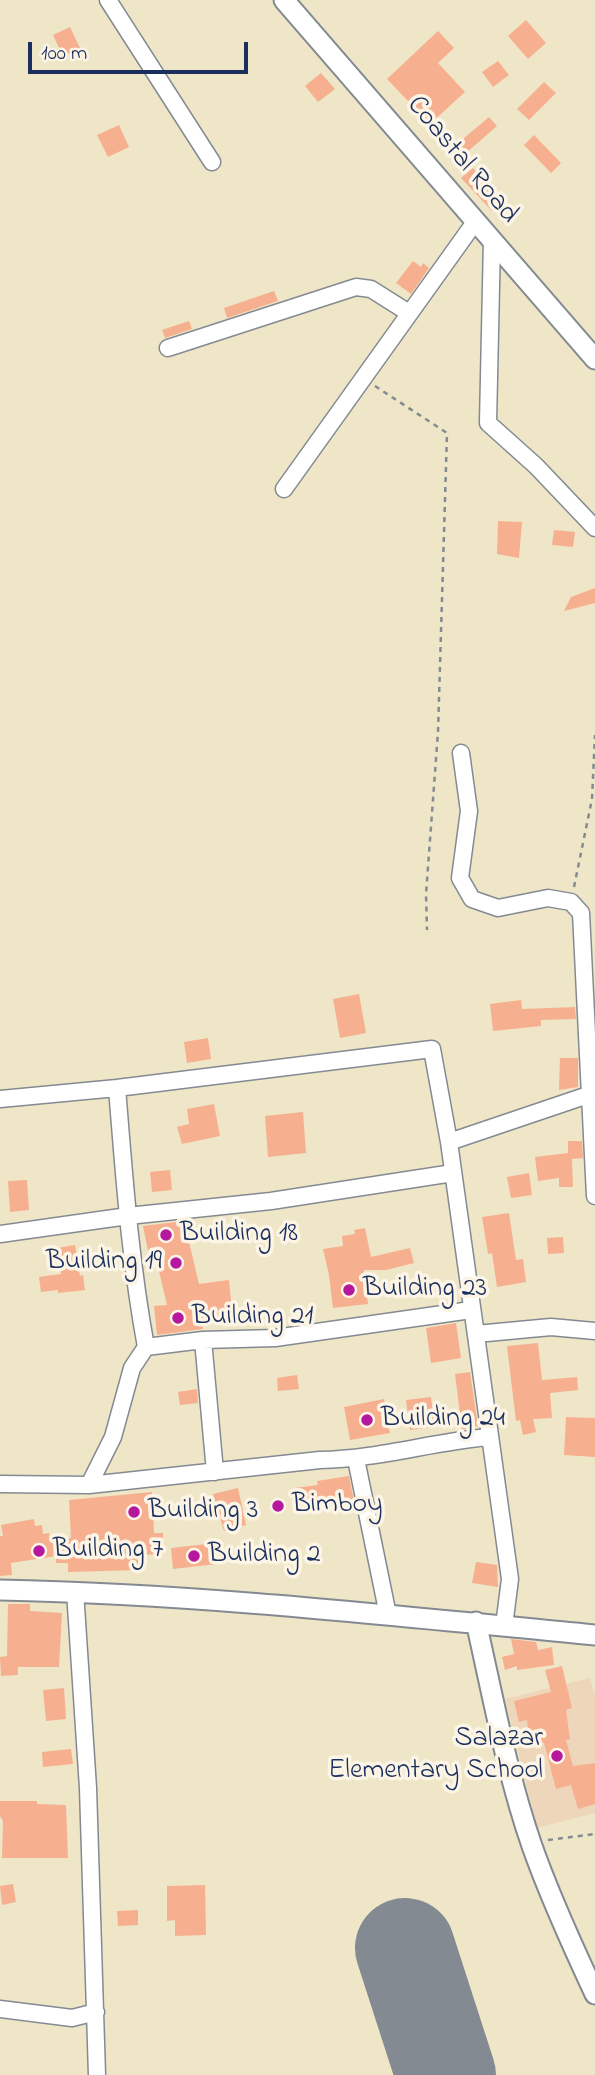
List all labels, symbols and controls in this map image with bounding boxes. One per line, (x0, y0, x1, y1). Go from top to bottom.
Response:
scale bar (32, 28, 252, 72)
text: 100 m (41, 39, 87, 69)
street label: Coastal Road (398, 90, 524, 232)
place label: Building 18 (180, 1218, 298, 1252)
marker: Building 18 (158, 1227, 174, 1243)
place label: Building 19 (46, 1246, 162, 1280)
marker: Building 19 (168, 1255, 184, 1271)
place label: Building 23 (363, 1273, 487, 1307)
marker: Building 23 (341, 1282, 357, 1298)
place label: Building 21 (192, 1301, 314, 1335)
marker: Building 21 (170, 1310, 186, 1326)
place label: Building 24 (381, 1403, 505, 1437)
marker: Building 24 (359, 1412, 375, 1428)
place label: Bimboy (292, 1489, 383, 1523)
place label: Building 3 (148, 1495, 258, 1529)
marker: Bimboy (270, 1498, 286, 1514)
marker: Building 3 (126, 1504, 142, 1520)
place label: Building 7 (53, 1534, 163, 1568)
place label: Building 2 (208, 1539, 321, 1573)
marker: Building 7 (31, 1543, 47, 1559)
marker: Building 2 (186, 1548, 202, 1564)
place label: Salazar Elementary School (328, 1723, 543, 1789)
marker: Salazar Elementary School (549, 1748, 565, 1764)

